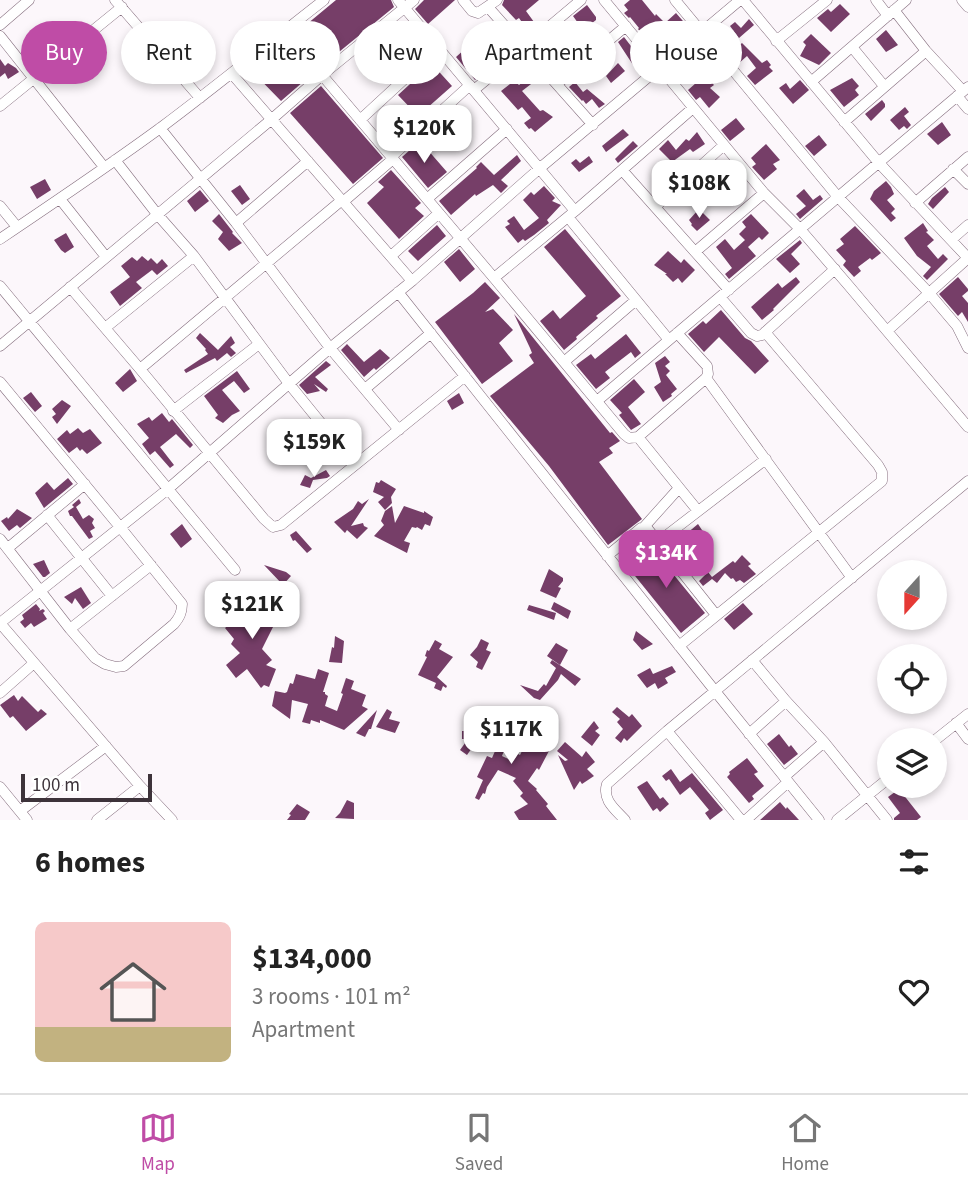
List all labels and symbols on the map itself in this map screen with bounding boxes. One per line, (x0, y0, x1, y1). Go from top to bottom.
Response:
pin: $120K (375, 106, 473, 165)
pin: $108K (650, 160, 748, 220)
pin: $159K (265, 420, 363, 479)
pin: $134K (617, 530, 715, 590)
north arrow (877, 560, 947, 630)
pin: $121K (203, 582, 301, 641)
pin: $117K (462, 706, 560, 766)
scale bar (21, 771, 152, 803)

